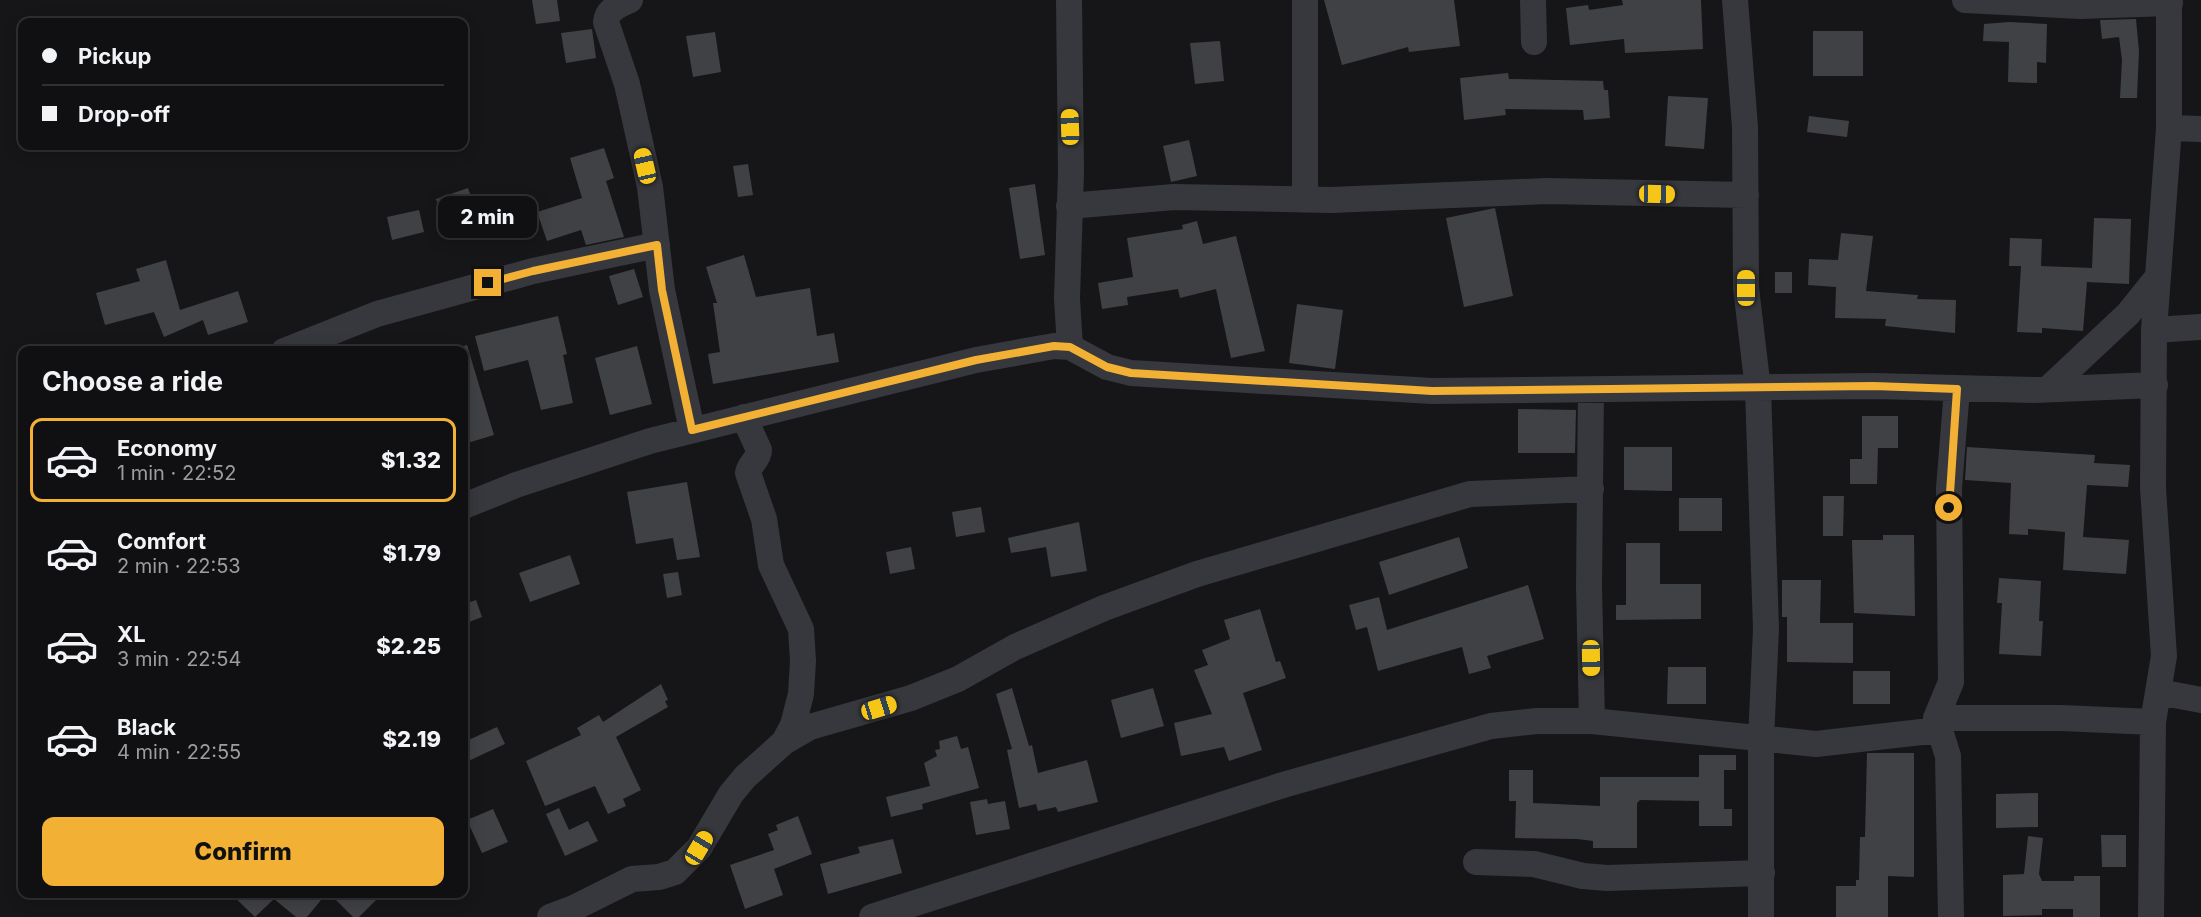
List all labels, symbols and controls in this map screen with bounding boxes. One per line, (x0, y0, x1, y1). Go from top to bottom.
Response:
text: Pickup (78, 43, 152, 69)
text: Drop-off (78, 101, 170, 127)
car (1060, 109, 1080, 145)
car (632, 146, 658, 186)
car (1639, 185, 1675, 203)
callout: 2 min (438, 196, 538, 238)
text: 2 min (460, 205, 515, 229)
route end (474, 269, 501, 296)
car (1737, 270, 1755, 306)
text: Choose a ride (42, 365, 223, 398)
icon: car (45, 433, 99, 487)
text: Economy (117, 435, 217, 461)
text: $1.32 (381, 447, 441, 473)
text: 1 min · 22:52 (117, 461, 236, 485)
route start (1935, 494, 1962, 521)
icon: car (45, 526, 99, 580)
text: Comfort (117, 528, 206, 554)
text: $1.79 (382, 540, 441, 566)
text: 2 min · 22:53 (117, 554, 241, 578)
icon: car (45, 619, 99, 673)
text: XL (117, 621, 146, 647)
text: $2.25 (376, 633, 441, 659)
car (1582, 640, 1600, 676)
text: 3 min · 22:54 (117, 647, 241, 671)
car (859, 694, 899, 722)
icon: car (45, 712, 99, 766)
text: Black (117, 714, 176, 740)
text: $2.19 (382, 726, 441, 752)
text: 4 min · 22:55 (117, 740, 241, 764)
button: Confirm (42, 817, 444, 886)
car (682, 828, 716, 868)

